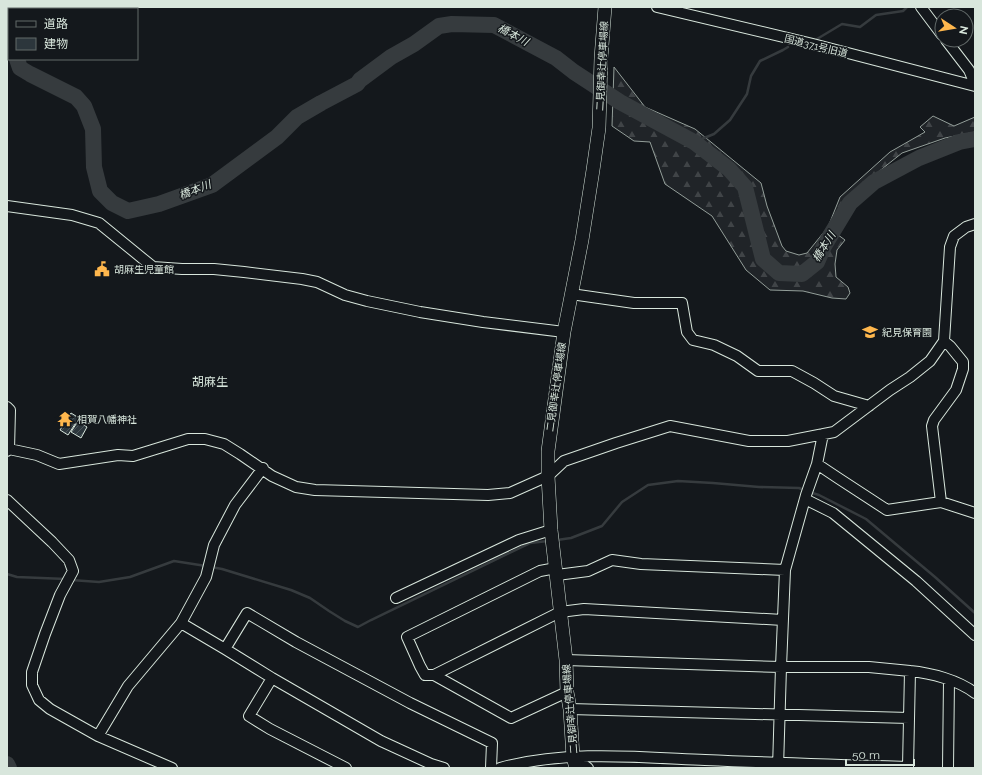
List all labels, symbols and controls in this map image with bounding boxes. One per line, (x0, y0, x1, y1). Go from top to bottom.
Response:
legend (8, 8, 138, 60)
north arrow (934, 8, 974, 48)
text: 道路 (44, 17, 68, 31)
street label: 二見御幸辻停車場線 (594, 21, 610, 111)
water label: 橋本川 (495, 22, 532, 49)
text: N (956, 25, 971, 35)
street label: 国道371号旧道 (783, 33, 849, 59)
text: 建物 (44, 37, 68, 51)
water label: 橋本川 (177, 178, 214, 202)
water label: 橋本川 (810, 229, 839, 264)
public building icon: 胡麻生児童館 (93, 260, 111, 278)
place label: 胡麻生児童館 (114, 264, 174, 275)
school or university icon: 紀見保育園 (861, 323, 879, 341)
place label: 紀見保育園 (882, 327, 932, 338)
street label: 二見御幸辻停車場線 (544, 342, 568, 432)
district label: 胡麻生 (192, 375, 228, 389)
temple icon: 相賀八幡神社 (56, 410, 74, 428)
place label: 相賀八幡神社 (77, 414, 137, 425)
street label: 二見御幸辻停車場線 (561, 664, 579, 754)
scale bar (846, 741, 914, 767)
text: 50 m (852, 748, 880, 762)

